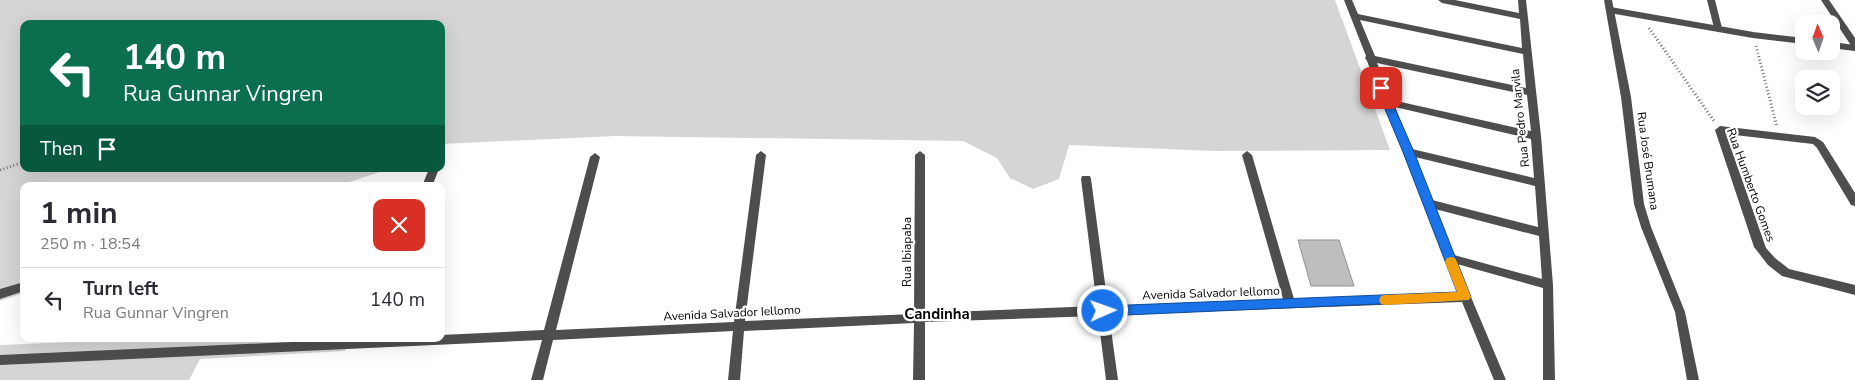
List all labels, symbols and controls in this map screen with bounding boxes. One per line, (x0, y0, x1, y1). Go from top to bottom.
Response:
north arrow (1795, 15, 1840, 60)
map controls (1795, 15, 1840, 115)
text: 140 m (123, 34, 226, 81)
icon: left (40, 40, 105, 105)
pin (1360, 67, 1402, 109)
street label: Rua Pedro Marvila (1507, 68, 1533, 168)
button: layers (1795, 70, 1840, 115)
icon: arrive (1367, 74, 1395, 102)
text: Rua Gunnar Vingren (123, 79, 323, 109)
street label: Rua José Brumana (1633, 111, 1663, 211)
street label: Rua Humberto Gomes (1723, 126, 1779, 244)
icon: arrive (93, 135, 121, 163)
text: Then (40, 136, 83, 162)
text: 1 min (40, 193, 118, 234)
button: close (373, 199, 425, 251)
street label: Rua Ibiapaba (899, 217, 915, 287)
text: 250 m · 18:54 (40, 233, 141, 255)
text: Turn left (83, 276, 158, 302)
street label: Avenida Salvador Iellomo (1142, 283, 1280, 303)
position arrow (1076, 284, 1128, 336)
icon: left (40, 286, 68, 314)
text: 140 m (370, 287, 425, 313)
street label: Avenida Salvador Iellomo (663, 301, 801, 325)
text: Rua Gunnar Vingren (83, 302, 229, 324)
district label: Candinha (904, 304, 970, 324)

